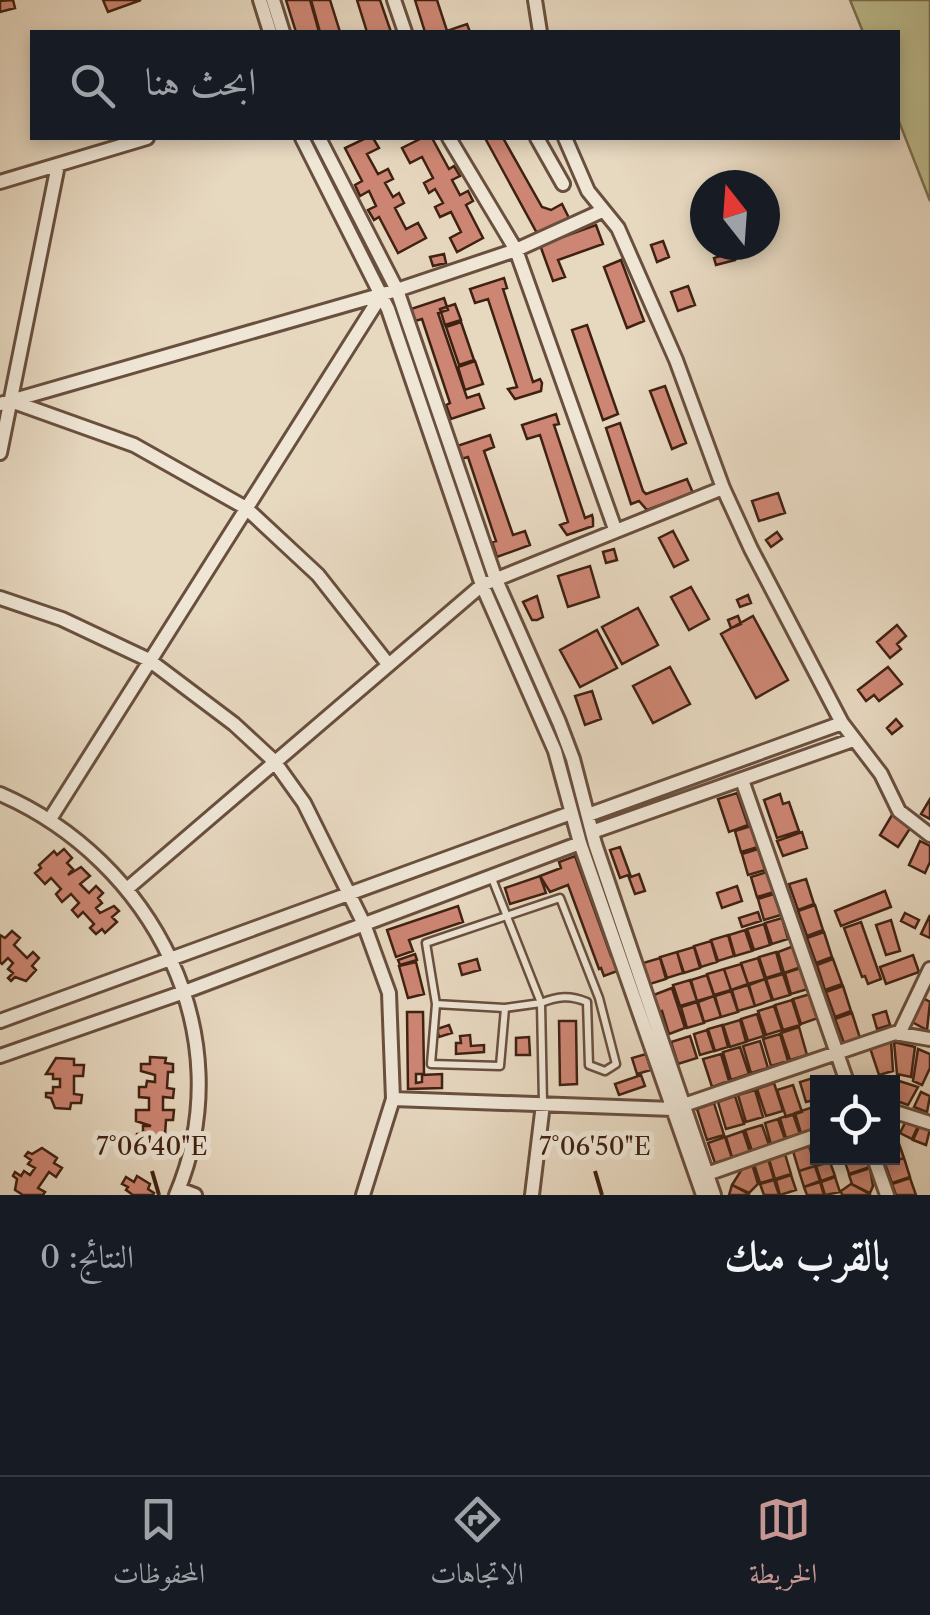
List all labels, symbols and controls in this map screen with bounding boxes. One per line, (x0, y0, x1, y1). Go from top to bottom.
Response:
search box (30, 30, 900, 140)
icon: search (65, 58, 120, 113)
text: ابحث هنا (145, 58, 256, 105)
north arrow (690, 170, 780, 260)
map controls (810, 1075, 900, 1165)
button: locate (810, 1075, 900, 1165)
text: 7°06'40"E (96, 1131, 208, 1162)
text: 7°06'50"E (539, 1131, 651, 1162)
text: بالقرب منك (724, 1229, 890, 1281)
text: النتائج: 0 (40, 1237, 134, 1276)
tab: المحفوظات (113, 1492, 205, 1601)
tab: الاتجاهات (430, 1492, 524, 1601)
tab: الخريطة (749, 1492, 817, 1601)

